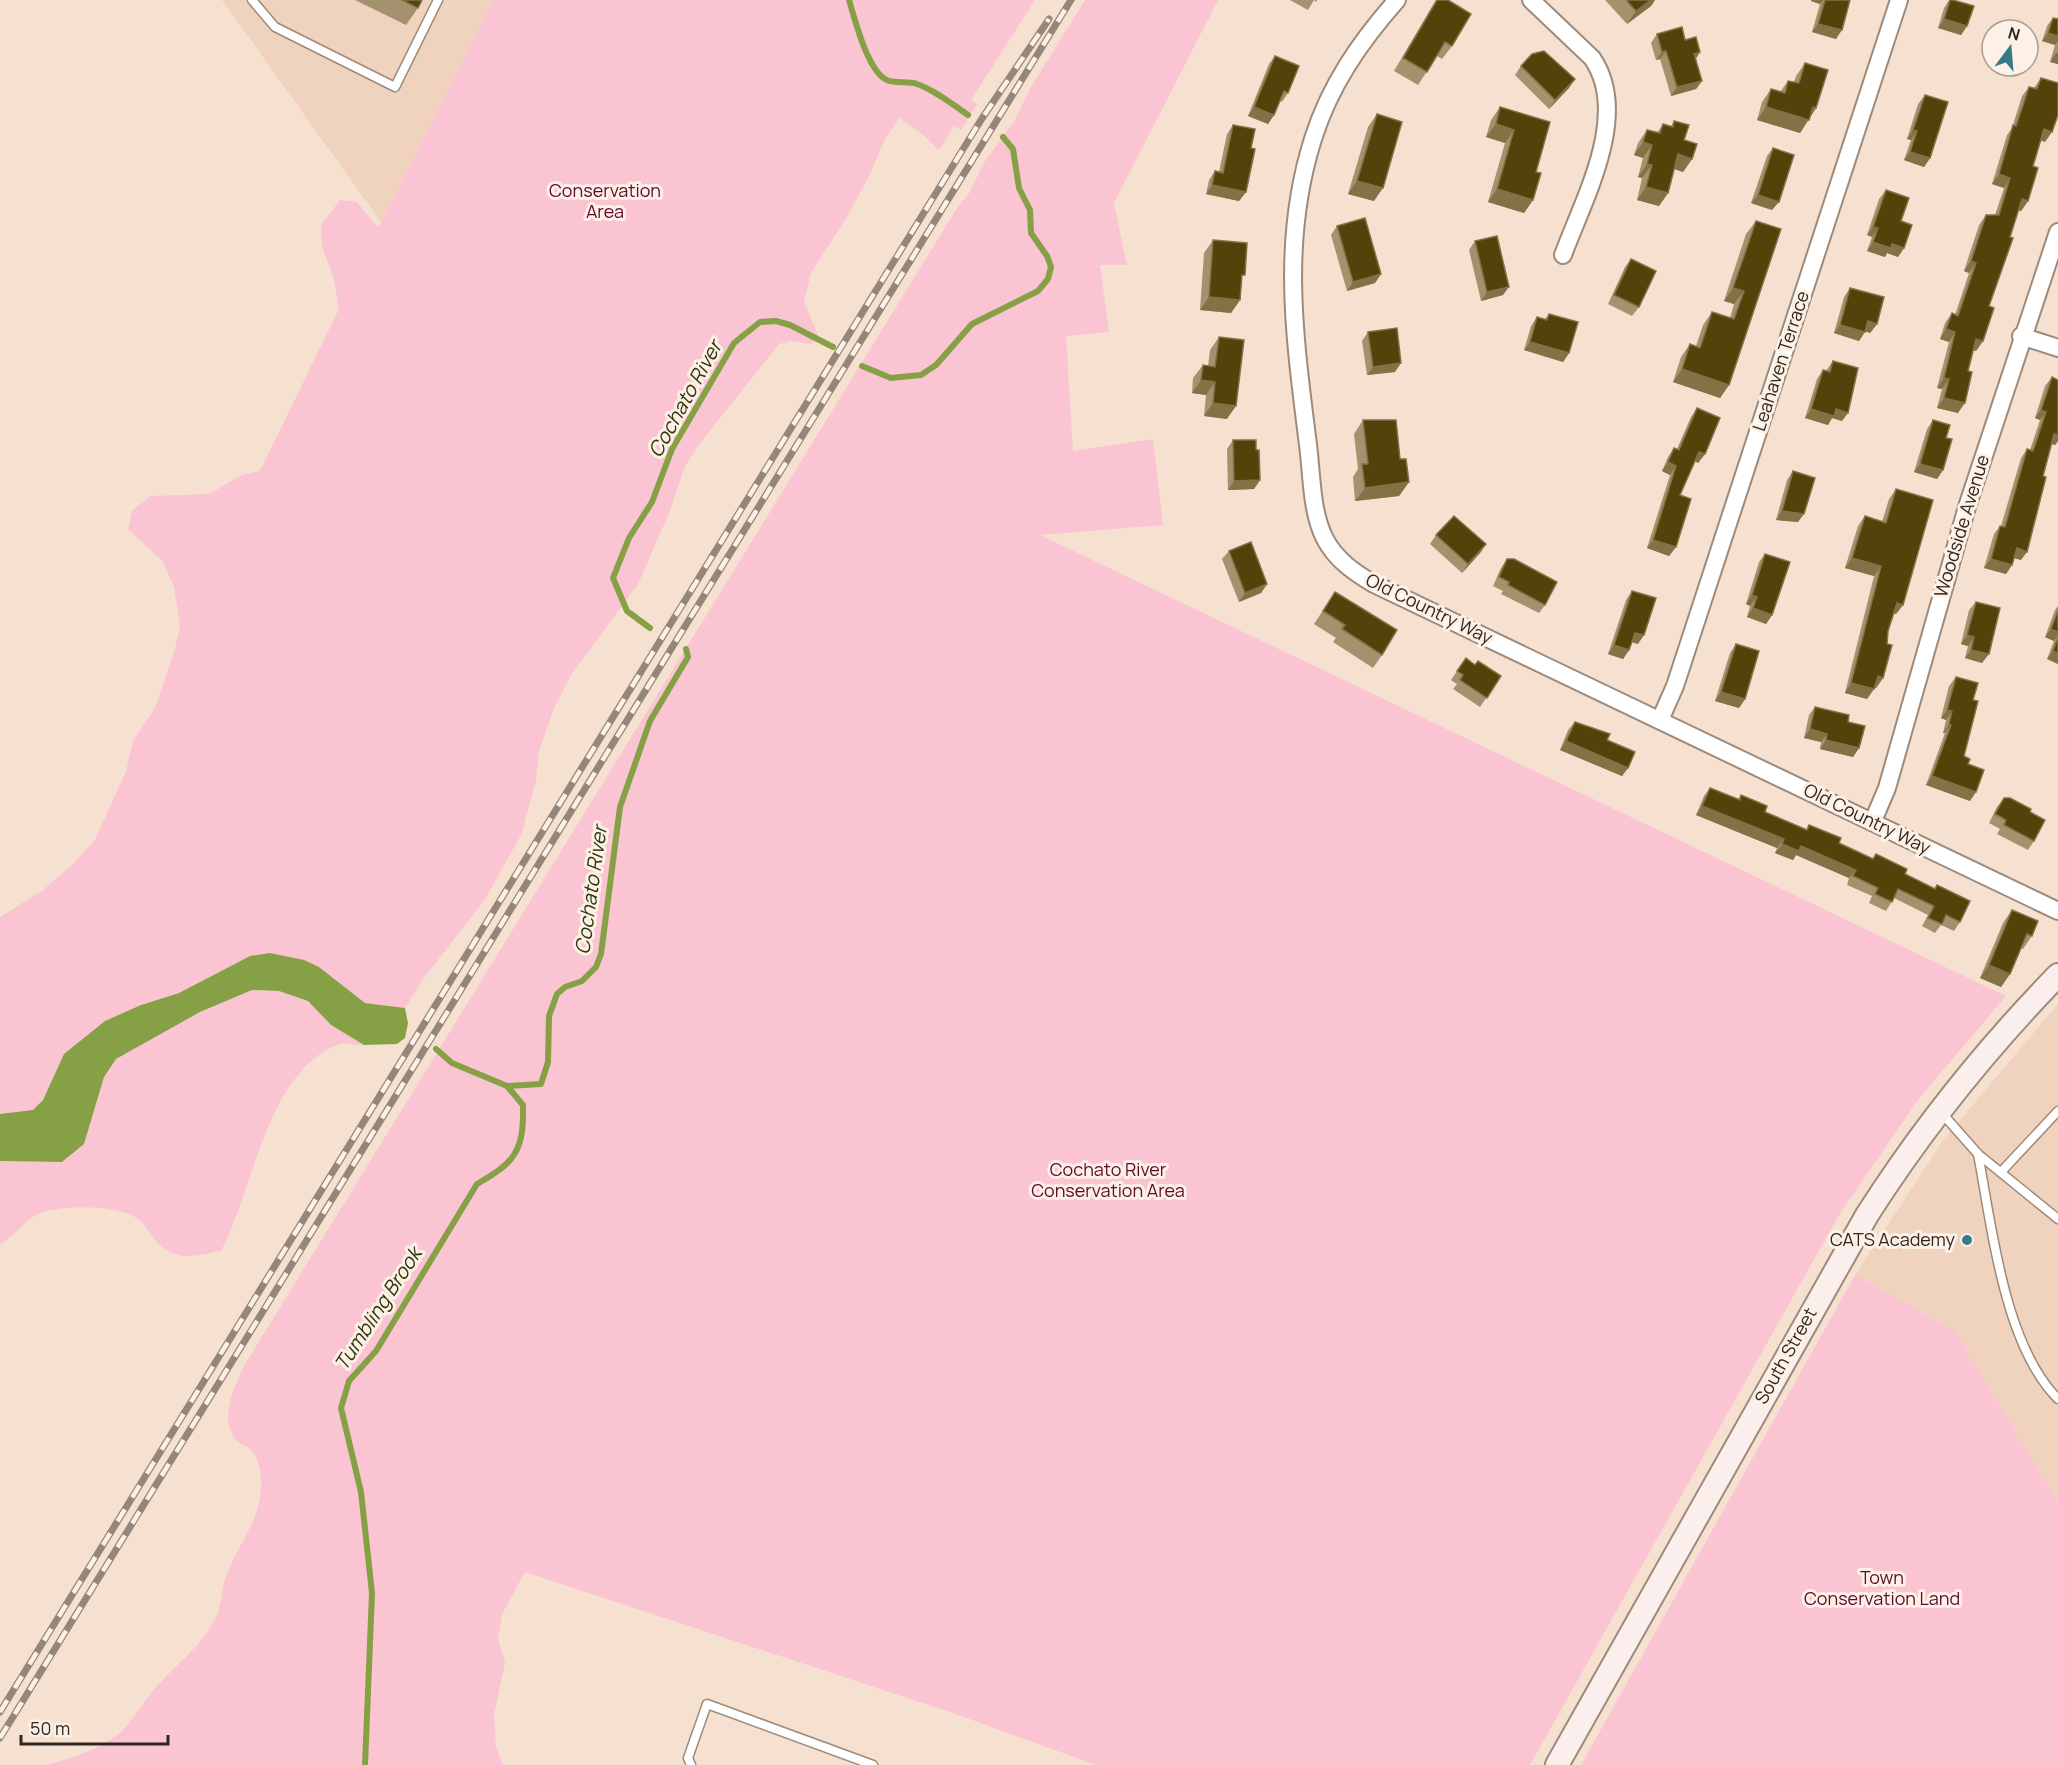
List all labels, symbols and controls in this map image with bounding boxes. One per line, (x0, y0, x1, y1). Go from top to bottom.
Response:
north arrow (1980, 18, 2040, 78)
text: N (2006, 21, 2023, 46)
park label: Conservation Area (549, 178, 661, 223)
street label: Leahaven Terrace (1746, 288, 1814, 434)
water label: Cochato River (641, 333, 729, 462)
street label: Woodside Avenue (1928, 452, 1994, 600)
street label: Old Country Way (1362, 567, 1497, 649)
street label: Old Country Way (1800, 777, 1935, 859)
water label: Cochato River (568, 821, 613, 956)
park label: Cochato River Conservation Area (1031, 1157, 1185, 1202)
place label: CATS Academy (1830, 1227, 1955, 1251)
marker: CATS Academy (1960, 1233, 1974, 1247)
water label: Tumbling Brook (328, 1239, 429, 1375)
street label: South Street (1749, 1303, 1822, 1408)
park label: Town Conservation Land (1804, 1565, 1960, 1610)
scale bar (21, 1708, 168, 1746)
text: 50 m (30, 1716, 70, 1740)

